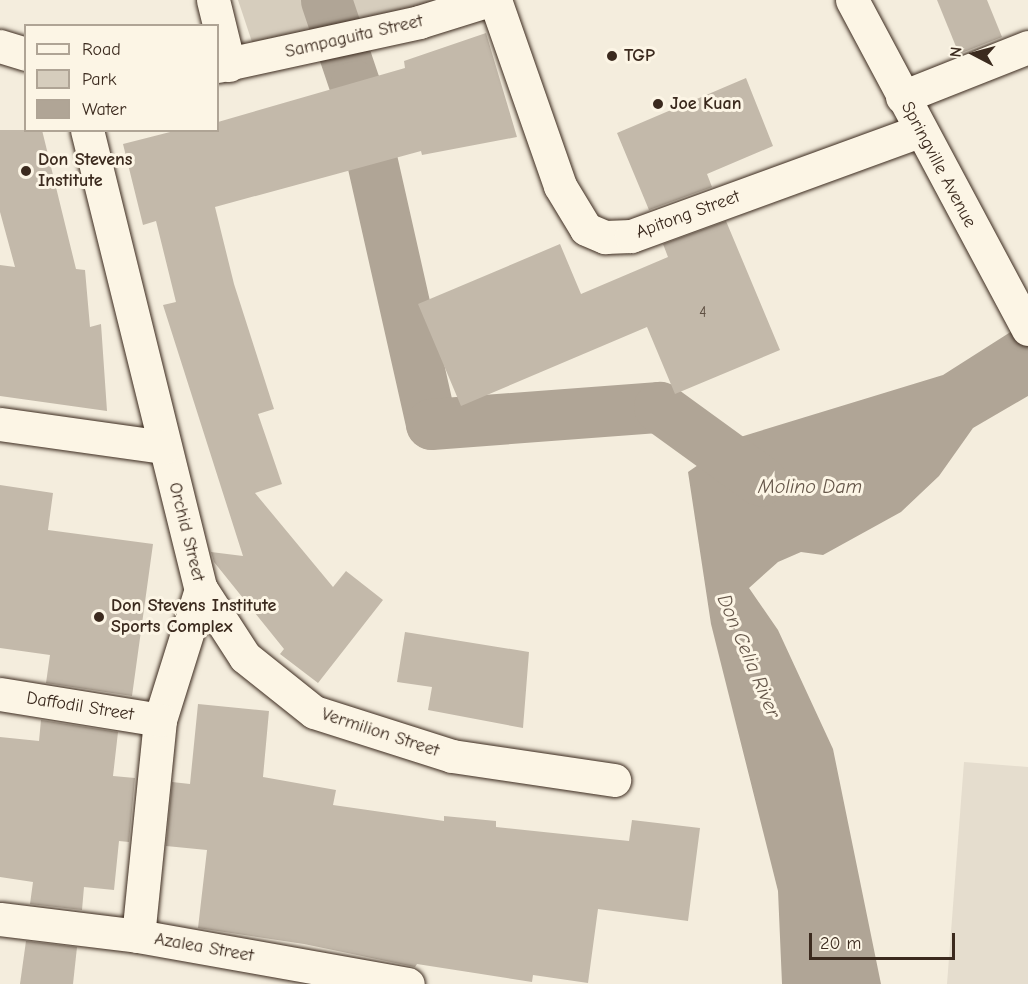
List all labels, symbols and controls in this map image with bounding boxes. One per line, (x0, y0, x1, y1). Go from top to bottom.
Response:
street label: Sampaguita Street (283, 11, 425, 63)
legend (24, 24, 219, 132)
north arrow (944, 24, 1004, 84)
text: Road (82, 39, 121, 60)
place label: TGP (624, 45, 655, 67)
text: N (947, 46, 966, 58)
marker: TGP (605, 49, 619, 63)
text: Park (82, 69, 116, 90)
place label: Joe Kuan (670, 93, 741, 115)
marker: Joe Kuan (651, 97, 665, 111)
street label: Springville Avenue (896, 98, 980, 232)
text: Water (82, 99, 126, 120)
place label: Don Stevens Institute (38, 150, 132, 192)
marker: Don Stevens Institute (19, 164, 33, 178)
street label: Apitong Street (633, 186, 743, 244)
house number: 4 (699, 304, 707, 322)
water label: Molino Dam (758, 474, 862, 498)
street label: Orchid Street (163, 480, 209, 584)
water label: Don Celia River (712, 591, 786, 721)
place label: Don Stevens Institute Sports Complex (111, 596, 276, 638)
marker: Don Stevens Institute Sports Complex (92, 610, 106, 624)
street label: Daffodil Street (25, 688, 135, 726)
street label: Vermilion Street (319, 704, 441, 762)
scale bar (812, 921, 958, 959)
street label: Azalea Street (153, 929, 255, 967)
text: 20 m (820, 933, 861, 954)

